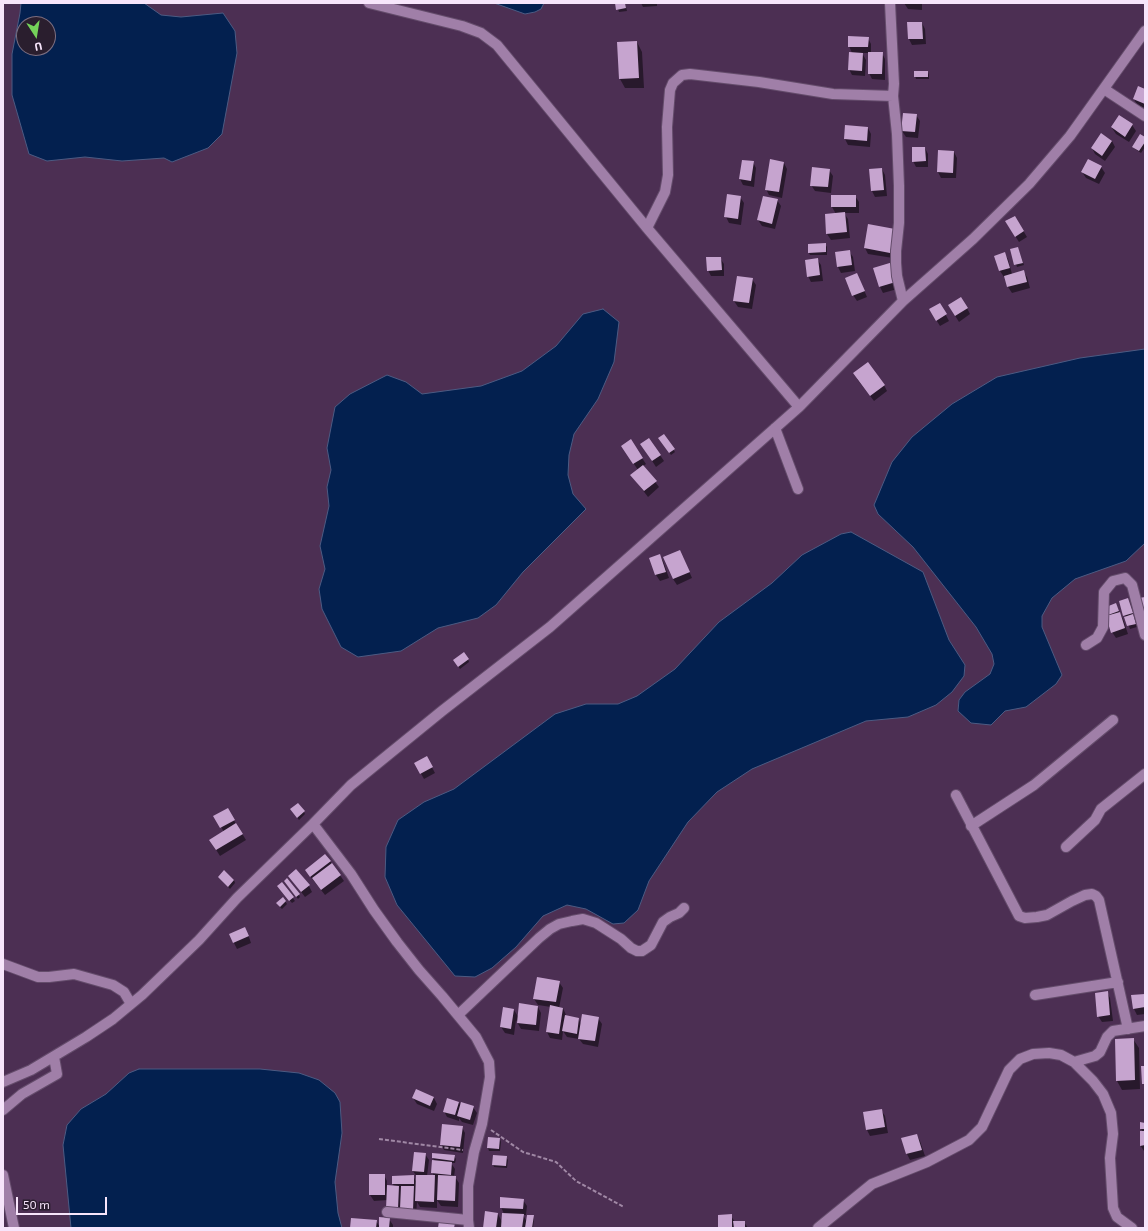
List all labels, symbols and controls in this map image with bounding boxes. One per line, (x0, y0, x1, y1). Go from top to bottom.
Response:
north arrow (16, 16, 56, 56)
text: U (33, 40, 43, 54)
scale bar (18, 1189, 109, 1215)
text: 50 m (23, 1197, 50, 1211)

